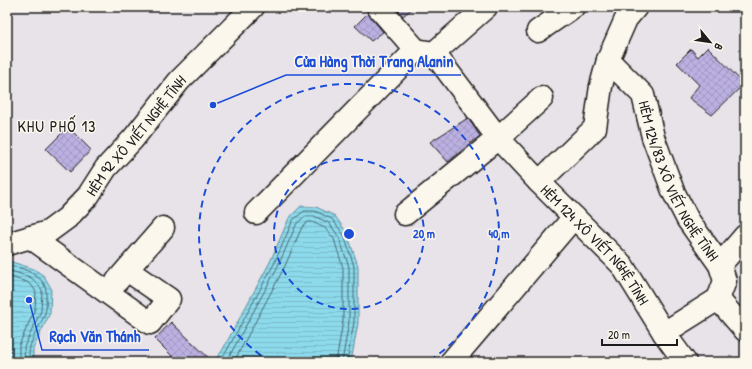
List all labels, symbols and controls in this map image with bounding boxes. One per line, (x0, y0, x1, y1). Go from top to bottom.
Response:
north arrow (690, 22, 730, 62)
text: B (711, 41, 726, 53)
callout: Cửa Hàng Thời Trang Alanin (286, 47, 461, 75)
text: Cửa Hàng Thời Trang Alanin (294, 50, 454, 73)
street label: HẺM 92 XÔ VIẾT NGHỆ TĨNH (80, 70, 190, 200)
street label: HẺM 124/83 XÔ VIẾT NGHỆ TĨNH (634, 98, 724, 265)
district label: KHU PHỐ 13 (17, 115, 97, 137)
street label: HẺM 124 XÔ VIẾT NGHỆ TĨNH (536, 179, 654, 309)
text: 20 m (413, 225, 435, 242)
text: 40 m (489, 225, 509, 242)
centre of rings (342, 227, 356, 241)
scale bar (602, 321, 677, 347)
callout: Rạch Văn Thánh (42, 322, 149, 350)
text: Rạch Văn Thánh (50, 325, 141, 347)
text: 20 m (608, 326, 630, 343)

